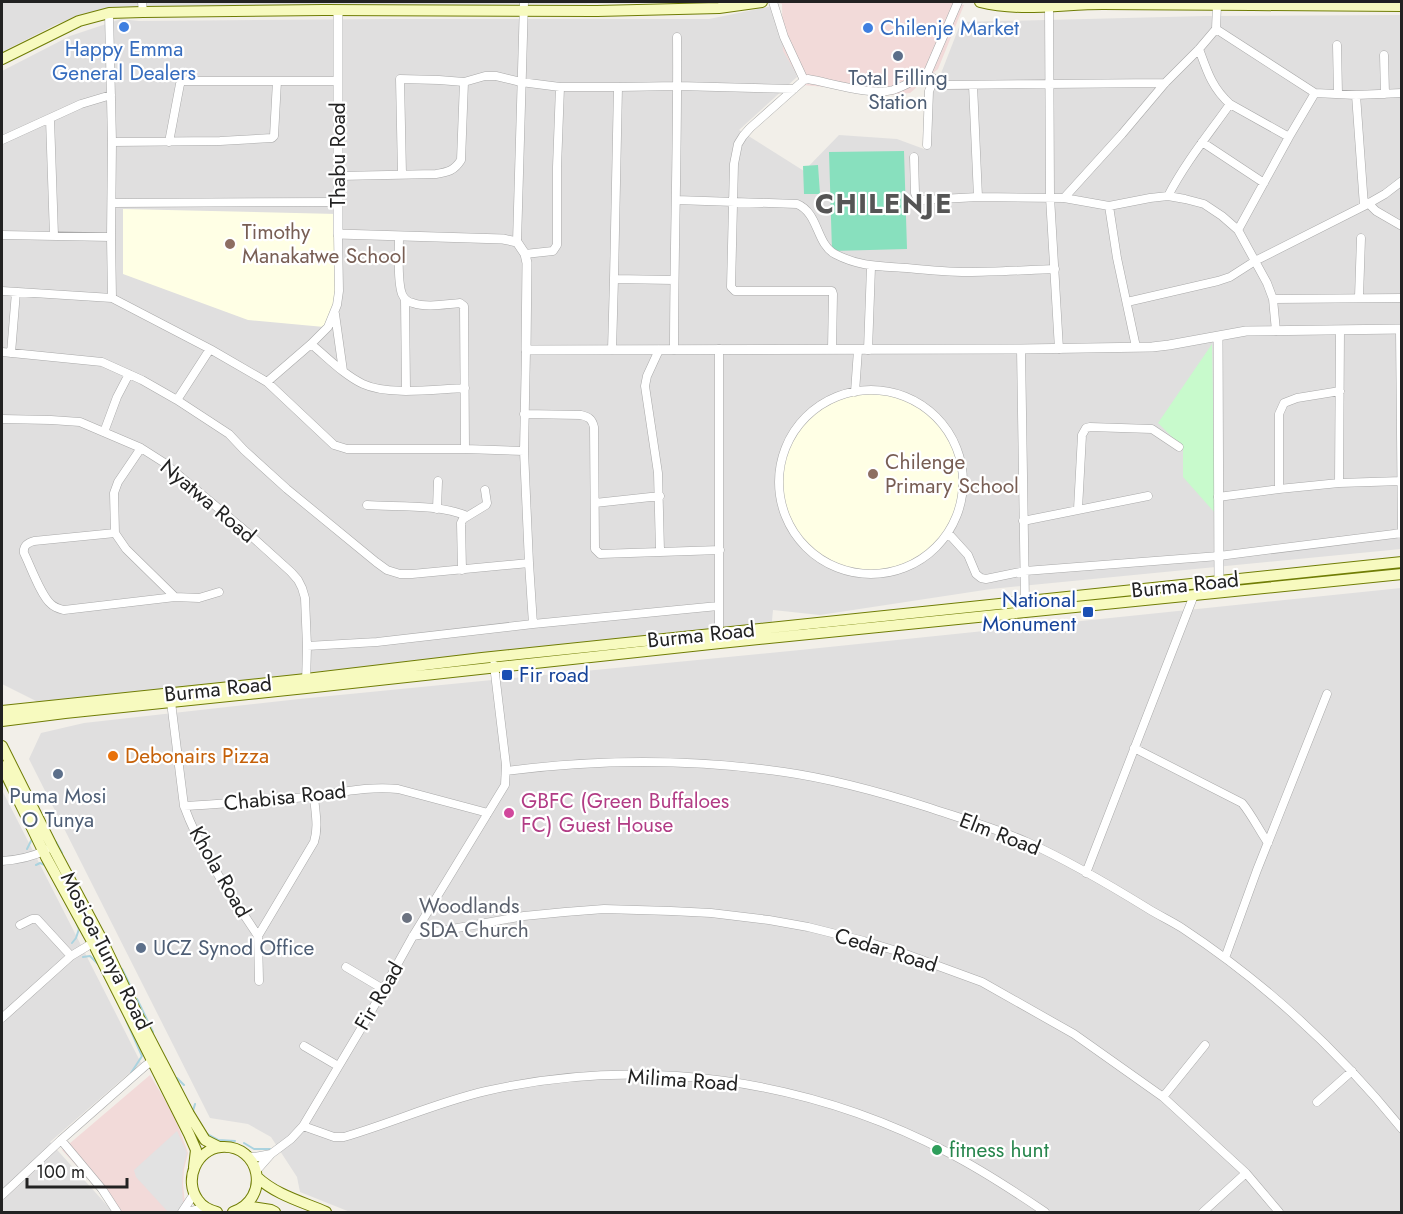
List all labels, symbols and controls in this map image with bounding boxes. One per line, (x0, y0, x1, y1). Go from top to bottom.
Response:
place label: Chilenje Market (880, 13, 1019, 43)
marker: Happy Emma General Dealers (117, 20, 131, 34)
marker: Chilenje Market (861, 21, 875, 35)
place label: Happy Emma General Dealers (52, 34, 196, 88)
marker: Total Filling Station (891, 49, 905, 63)
place label: Total Filling Station (848, 63, 948, 117)
street label: Thabu Road (323, 102, 353, 208)
district label: CHILENJE (815, 184, 953, 223)
place label: Timothy Manakatwe School (242, 217, 406, 271)
marker: Timothy Manakatwe School (223, 237, 237, 251)
place label: Chilenge Primary School (885, 447, 1019, 501)
street label: Nyatwa Road (154, 452, 262, 550)
marker: Chilenge Primary School (866, 467, 880, 481)
street label: Burma Road (1130, 564, 1240, 606)
place label: National Monument (982, 585, 1076, 639)
marker: National Monument (1081, 605, 1095, 619)
street label: Burma Road (646, 614, 756, 656)
place label: Fir road (519, 660, 589, 690)
street label: Burma Road (163, 668, 273, 710)
marker: Fir road (500, 668, 514, 682)
place label: Debonairs Pizza (125, 741, 269, 771)
marker: Debonairs Pizza (106, 749, 120, 763)
marker: Puma Mosi O Tunya (51, 767, 65, 781)
street label: Chabisa Road (222, 776, 348, 818)
place label: Puma Mosi O Tunya (9, 781, 107, 835)
place label: GBFC (Green Buffaloes FC) Guest House (521, 786, 729, 840)
street label: Elm Road (955, 805, 1045, 863)
marker: GBFC (Green Buffaloes FC) Guest House (502, 806, 516, 820)
street label: Khola Road (182, 821, 258, 923)
street label: Mosi-oa-Tunya Road (53, 867, 159, 1035)
place label: Woodlands SDA Church (419, 891, 529, 945)
marker: Woodlands SDA Church (400, 911, 414, 925)
street label: Cedar Road (831, 920, 941, 980)
place label: UCZ Synod Office (153, 933, 315, 963)
marker: UCZ Synod Office (134, 941, 148, 955)
street label: Fir Road (347, 956, 411, 1036)
street label: Milima Road (627, 1061, 739, 1099)
place label: fitness hunt (949, 1135, 1049, 1165)
marker: fitness hunt (930, 1143, 944, 1157)
scale bar (27, 1151, 128, 1189)
text: 100 m (36, 1159, 85, 1185)

